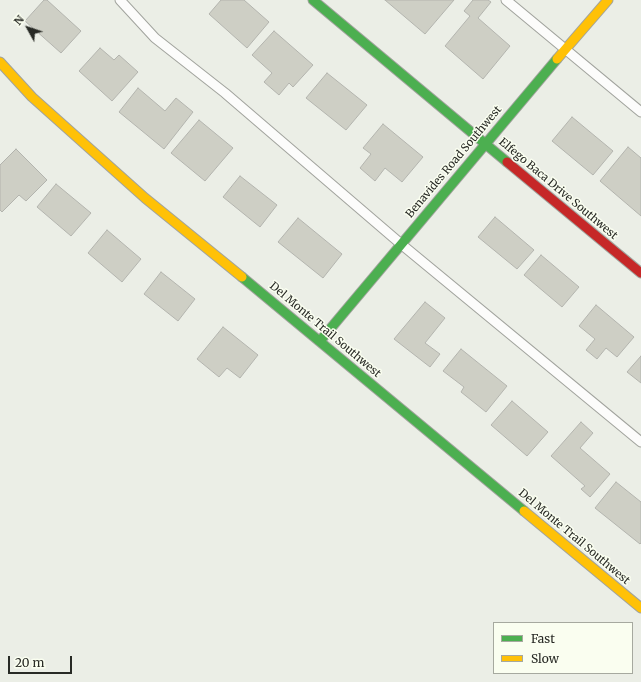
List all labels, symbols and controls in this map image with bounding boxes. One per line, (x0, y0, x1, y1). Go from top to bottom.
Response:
north arrow (8, 8, 48, 48)
text: N (11, 12, 27, 28)
street label: Benavides Road Southwest (403, 103, 505, 221)
street label: Elfego Baca Drive Southwest (496, 136, 620, 242)
street label: Del Monte Trail Southwest (267, 280, 383, 380)
street label: Del Monte Trail Southwest (516, 487, 632, 587)
legend (493, 622, 633, 674)
text: Fast (531, 631, 555, 646)
scale bar (10, 648, 74, 674)
text: Slow (531, 651, 559, 666)
text: 20 m (15, 655, 44, 670)

